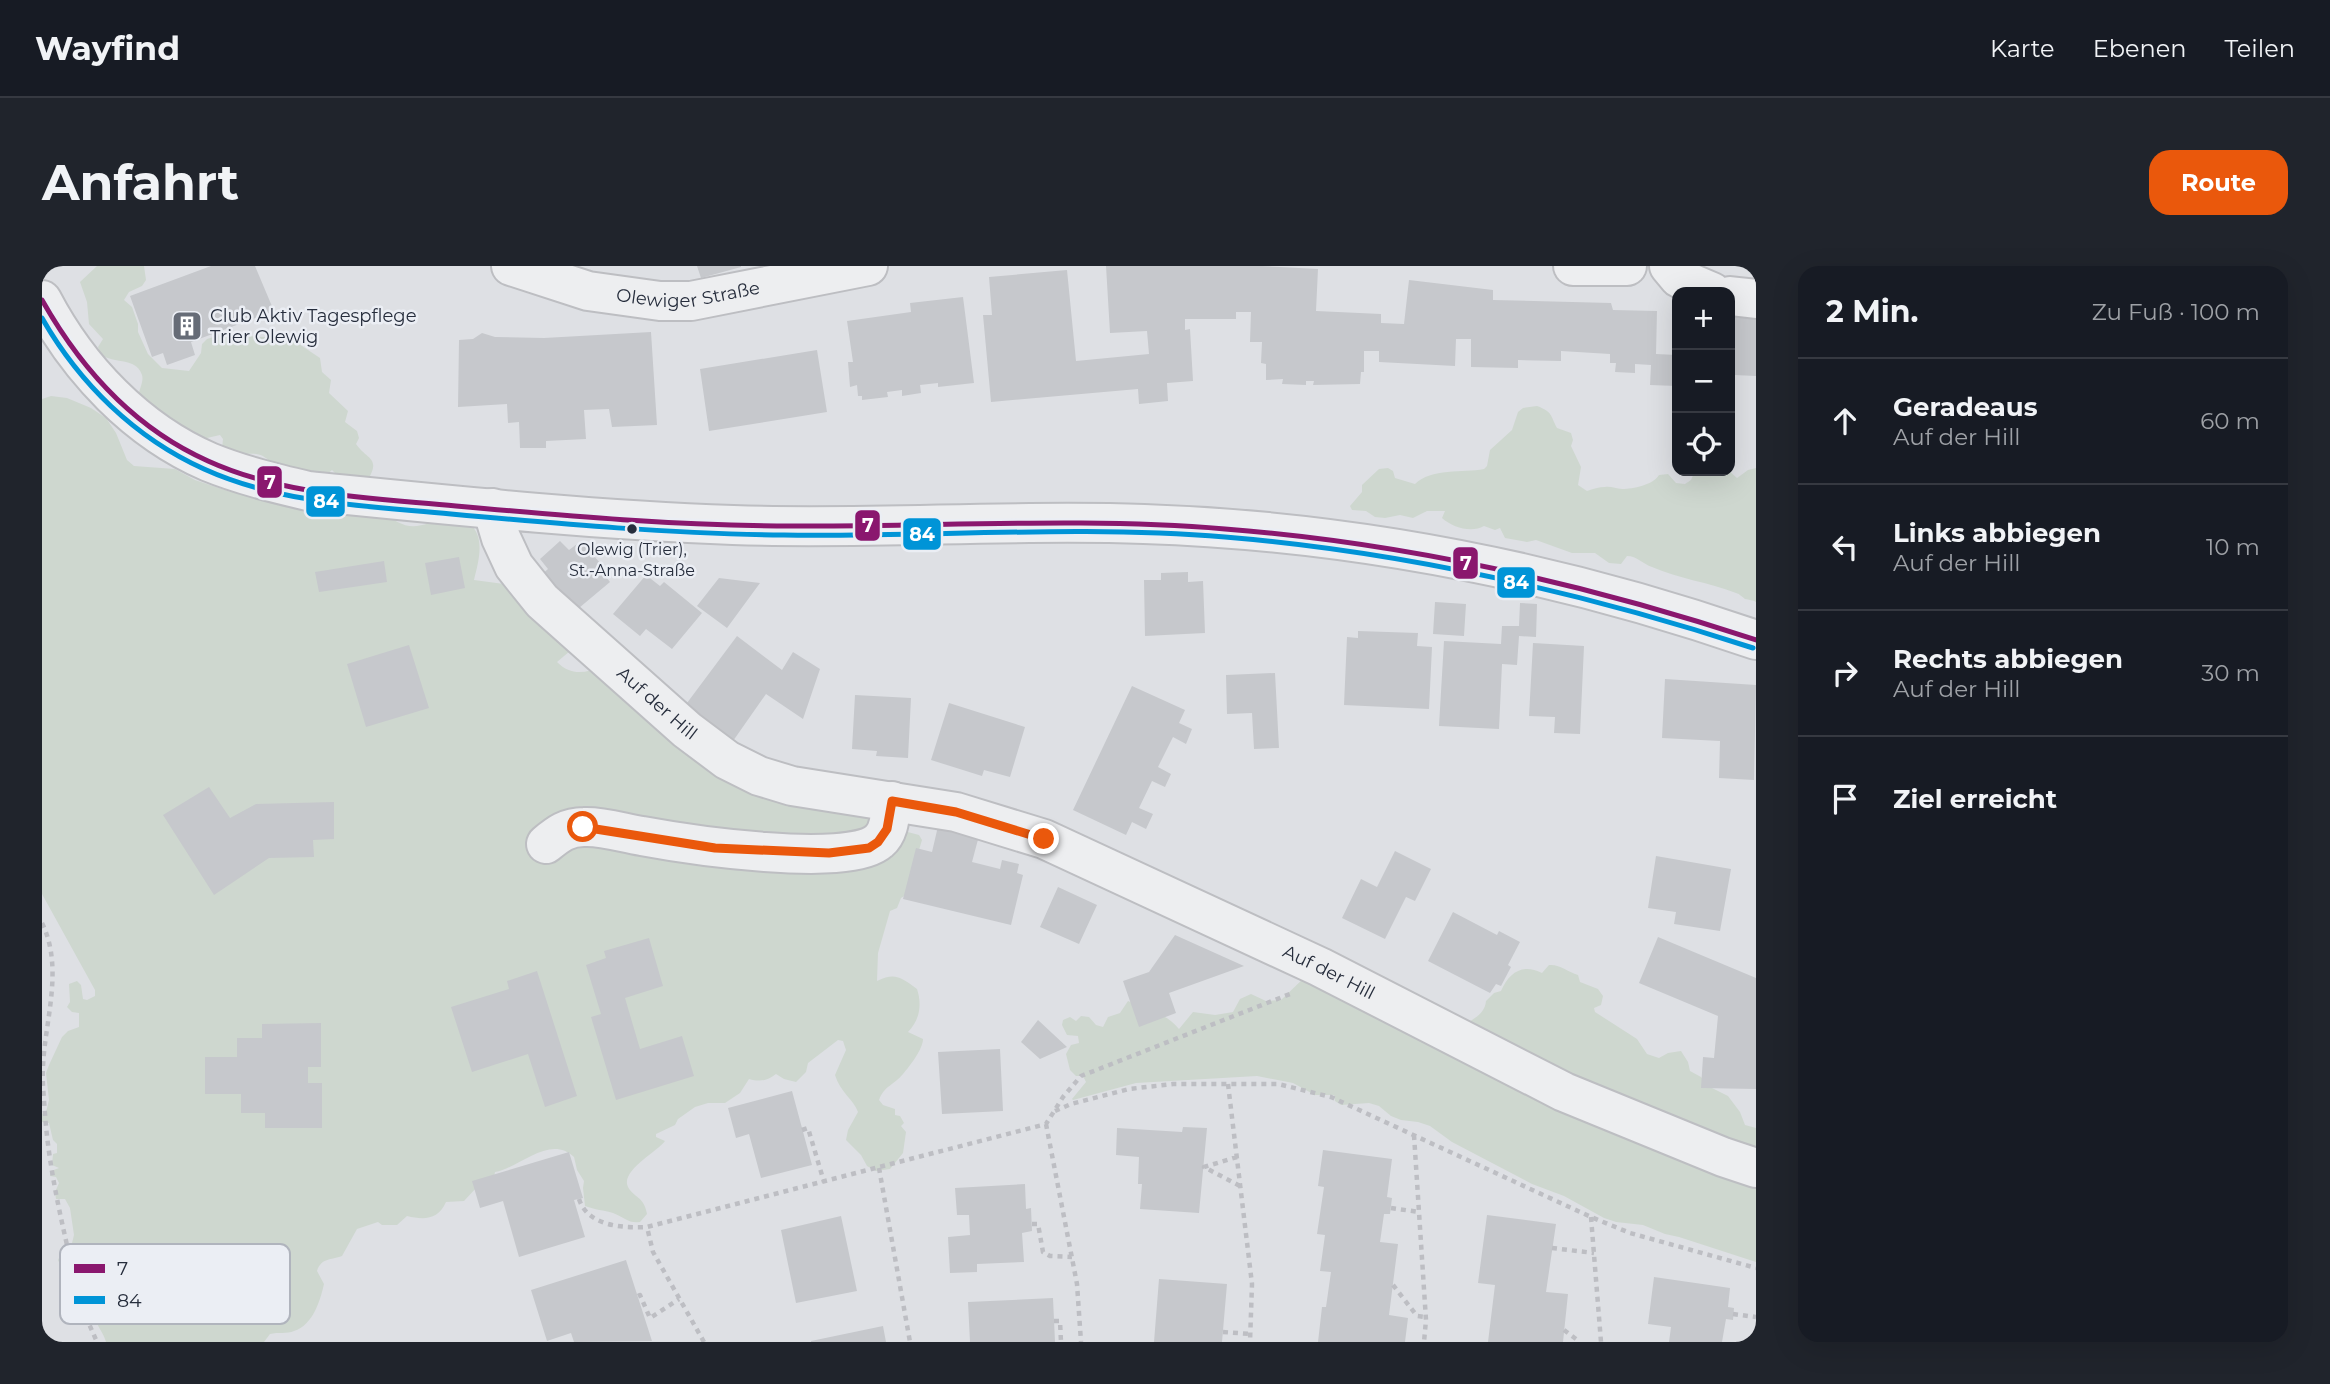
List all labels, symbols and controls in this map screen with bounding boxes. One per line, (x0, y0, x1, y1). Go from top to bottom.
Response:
text: Wayfind (35, 28, 180, 68)
text: Karte (1990, 34, 2055, 63)
text: Ebenen (2093, 34, 2186, 63)
text: Teilen (2224, 34, 2295, 63)
button: Route (2149, 150, 2288, 215)
text: Anfahrt (42, 153, 239, 212)
street label: Olewiger Straße (615, 277, 762, 312)
map controls (1672, 287, 1735, 476)
button: + (1672, 287, 1735, 350)
text: 2 Min. (1826, 293, 1918, 330)
text: Zu Fuß · 100 m (2092, 298, 2260, 326)
place label: Club Aktiv Tagespflege Trier Olewig (210, 305, 417, 348)
building icon: Club Aktiv Tagespflege Trier Olewig (170, 309, 204, 343)
button: − (1672, 350, 1735, 413)
text: Geradeaus (1893, 391, 2038, 423)
icon: ahead (1826, 402, 1864, 440)
text: 60 m (2200, 407, 2260, 435)
button: locate (1672, 413, 1735, 476)
text: Auf der Hill (1893, 423, 2021, 451)
line badge: 7 (256, 465, 283, 499)
text: 7 (264, 471, 276, 494)
line badge: 84 (305, 485, 346, 518)
text: 84 (313, 490, 339, 513)
line badge: 7 (854, 509, 881, 542)
text: 7 (862, 514, 874, 537)
line badge: 84 (902, 517, 942, 551)
text: Links abbiegen (1893, 517, 2101, 549)
marker: Olewig (Trier), St.-Anna-Straße (625, 522, 639, 536)
text: 84 (909, 523, 935, 546)
icon: left (1826, 528, 1864, 566)
text: 10 m (2206, 533, 2260, 561)
place label: Olewig (Trier), St.-Anna-Straße (569, 540, 695, 580)
line badge: 7 (1452, 546, 1479, 580)
text: Auf der Hill (1893, 549, 2021, 577)
text: 7 (1460, 552, 1472, 575)
line badge: 84 (1496, 566, 1536, 599)
text: 84 (1503, 571, 1529, 594)
text: Rechts abbiegen (1893, 643, 2123, 675)
icon: right (1826, 654, 1864, 692)
text: 30 m (2201, 659, 2260, 687)
street label: Auf der Hill (612, 662, 701, 745)
text: Auf der Hill (1893, 675, 2021, 703)
icon: arrive (1826, 780, 1864, 818)
text: Ziel erreicht (1893, 783, 2057, 815)
route start (567, 811, 598, 842)
route end (1028, 823, 1059, 854)
street label: Auf der Hill (1279, 940, 1379, 1004)
legend (60, 1244, 290, 1324)
text: 7 (117, 1257, 128, 1280)
text: 84 (117, 1289, 142, 1312)

